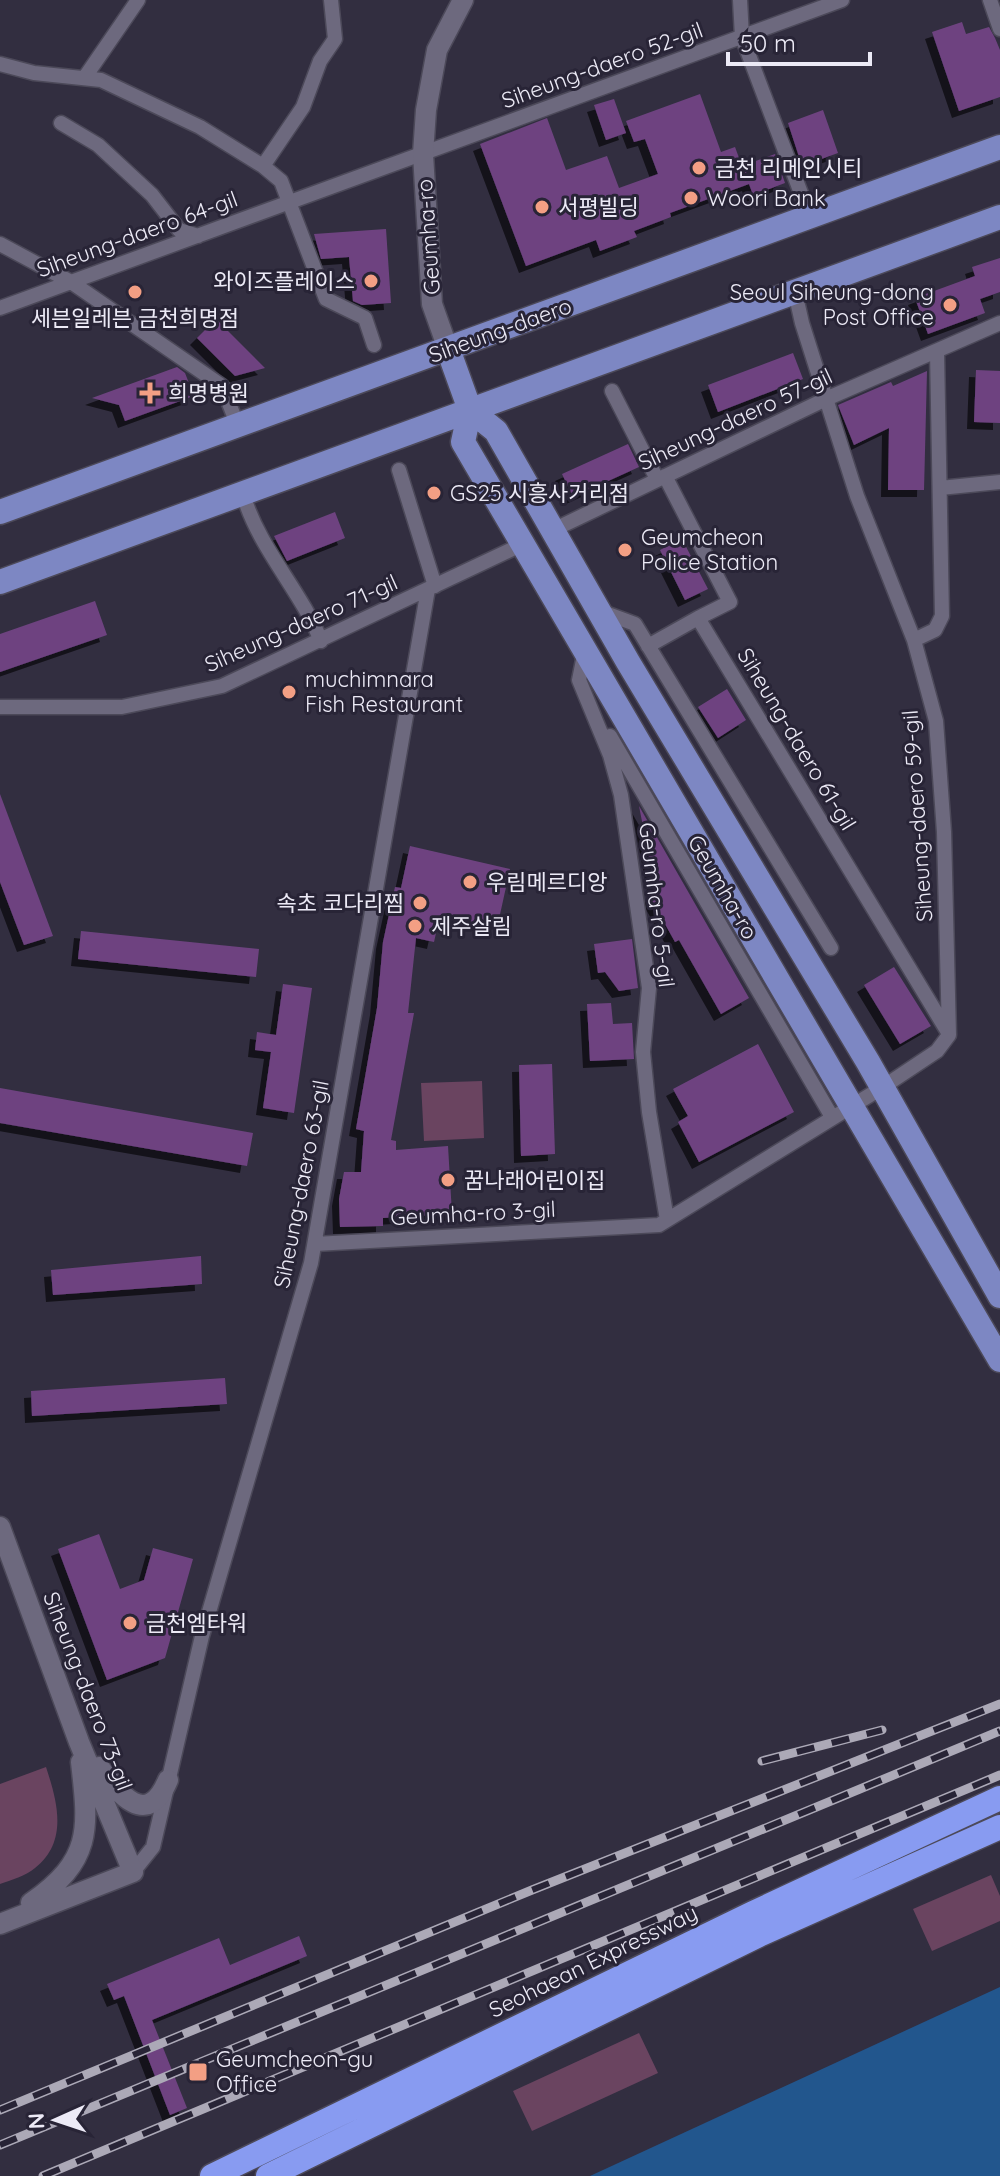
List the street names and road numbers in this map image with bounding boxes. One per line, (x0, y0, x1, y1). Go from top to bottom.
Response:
street label: Siheung-daero 52-gil (498, 16, 706, 114)
street label: Geumha-ro (410, 178, 446, 296)
street label: Siheung-daero 64-gil (33, 185, 241, 283)
street label: Siheung-daero (425, 291, 575, 369)
street label: Siheung-daero 57-gil (633, 362, 837, 476)
street label: Siheung-daero 71-gil (200, 568, 402, 678)
street label: Siheung-daero 61-gil (731, 643, 863, 835)
street label: Siheung-daero 59-gil (896, 709, 938, 923)
street label: Geumha-ro 5-gil (633, 821, 681, 989)
street label: Geumha-ro (682, 830, 764, 944)
street label: Siheung-daero 63-gil (267, 1078, 335, 1290)
street label: Geumha-ro 3-gil (390, 1195, 556, 1231)
street label: Siheung-daero 73-gil (37, 1588, 139, 1794)
street label: Seohaean Expressway (484, 1898, 702, 2024)

